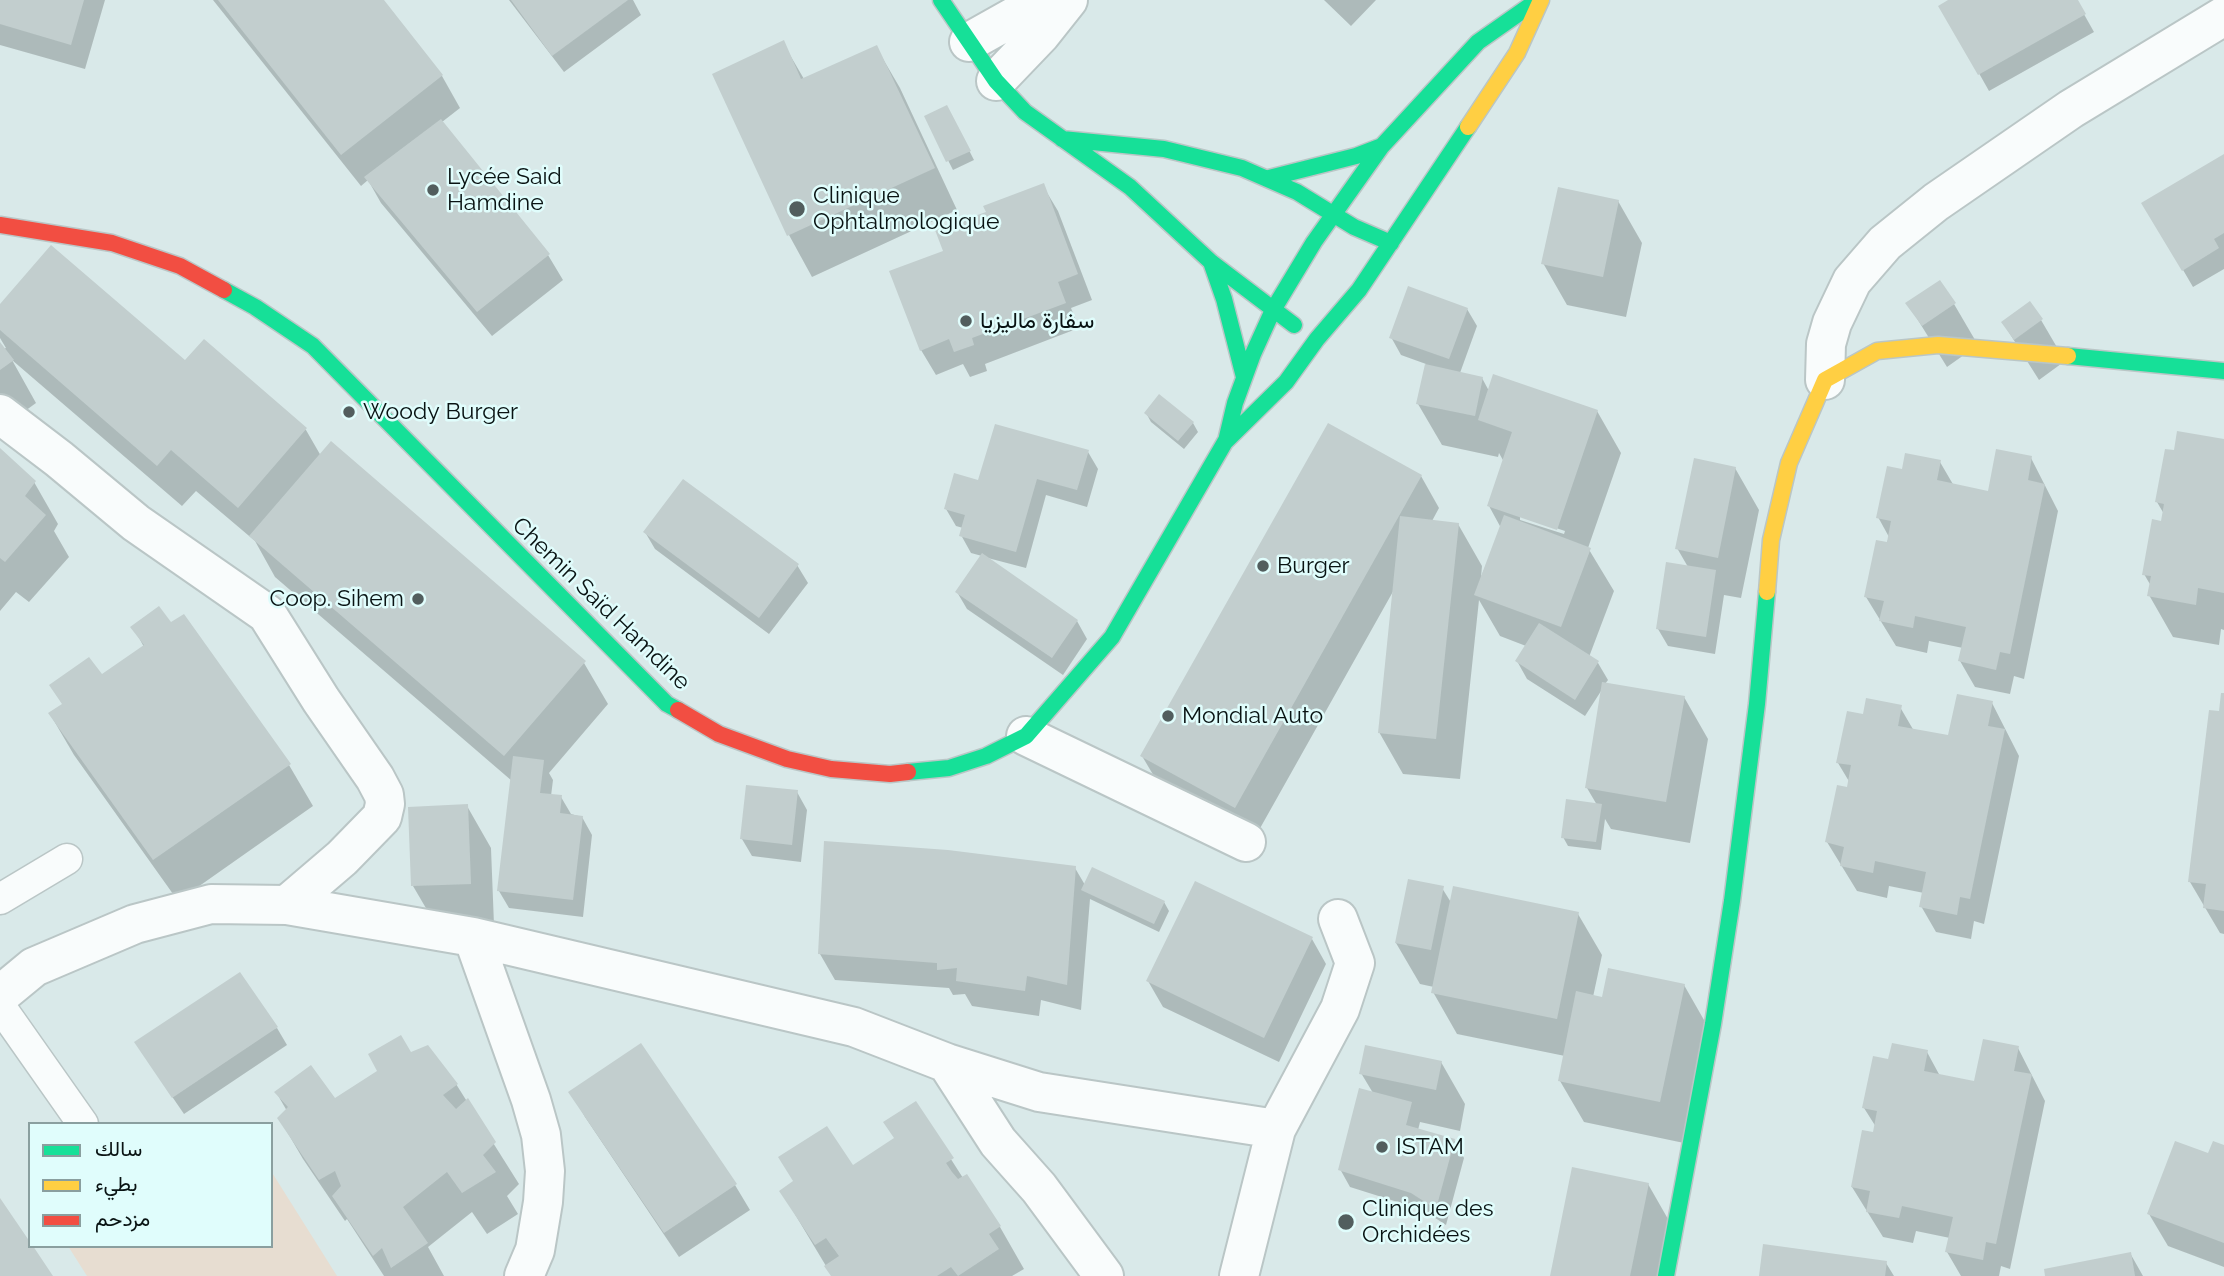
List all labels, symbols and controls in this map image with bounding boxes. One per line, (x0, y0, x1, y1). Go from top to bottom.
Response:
place label: Lycée Said Hamdine (447, 163, 562, 217)
marker: Lycée Said Hamdine (425, 182, 441, 198)
place label: Clinique Ophtalmologique (813, 182, 1000, 236)
marker: Clinique Ophtalmologique (787, 199, 807, 219)
place label: سفارة ماليزيا (980, 307, 1094, 335)
marker: سفارة ماليزيا (958, 313, 974, 329)
place label: Woody Burger (363, 398, 518, 426)
marker: Woody Burger (341, 404, 357, 420)
street label: Chemin Saïd Hamdine (506, 512, 696, 696)
place label: Burger (1277, 552, 1350, 580)
marker: Burger (1255, 558, 1271, 574)
place label: Coop. Sihem (269, 585, 404, 613)
marker: Coop. Sihem (410, 591, 426, 607)
place label: Mondial Auto (1182, 702, 1323, 730)
marker: Mondial Auto (1160, 708, 1176, 724)
legend (28, 1122, 273, 1248)
place label: ISTAM (1396, 1133, 1464, 1161)
text: سالك (95, 1136, 142, 1161)
marker: ISTAM (1374, 1139, 1390, 1155)
text: بطيء (95, 1171, 138, 1196)
place label: Clinique des Orchidées (1362, 1195, 1494, 1249)
text: مزدحم (95, 1206, 150, 1231)
marker: Clinique des Orchidées (1336, 1212, 1356, 1232)

